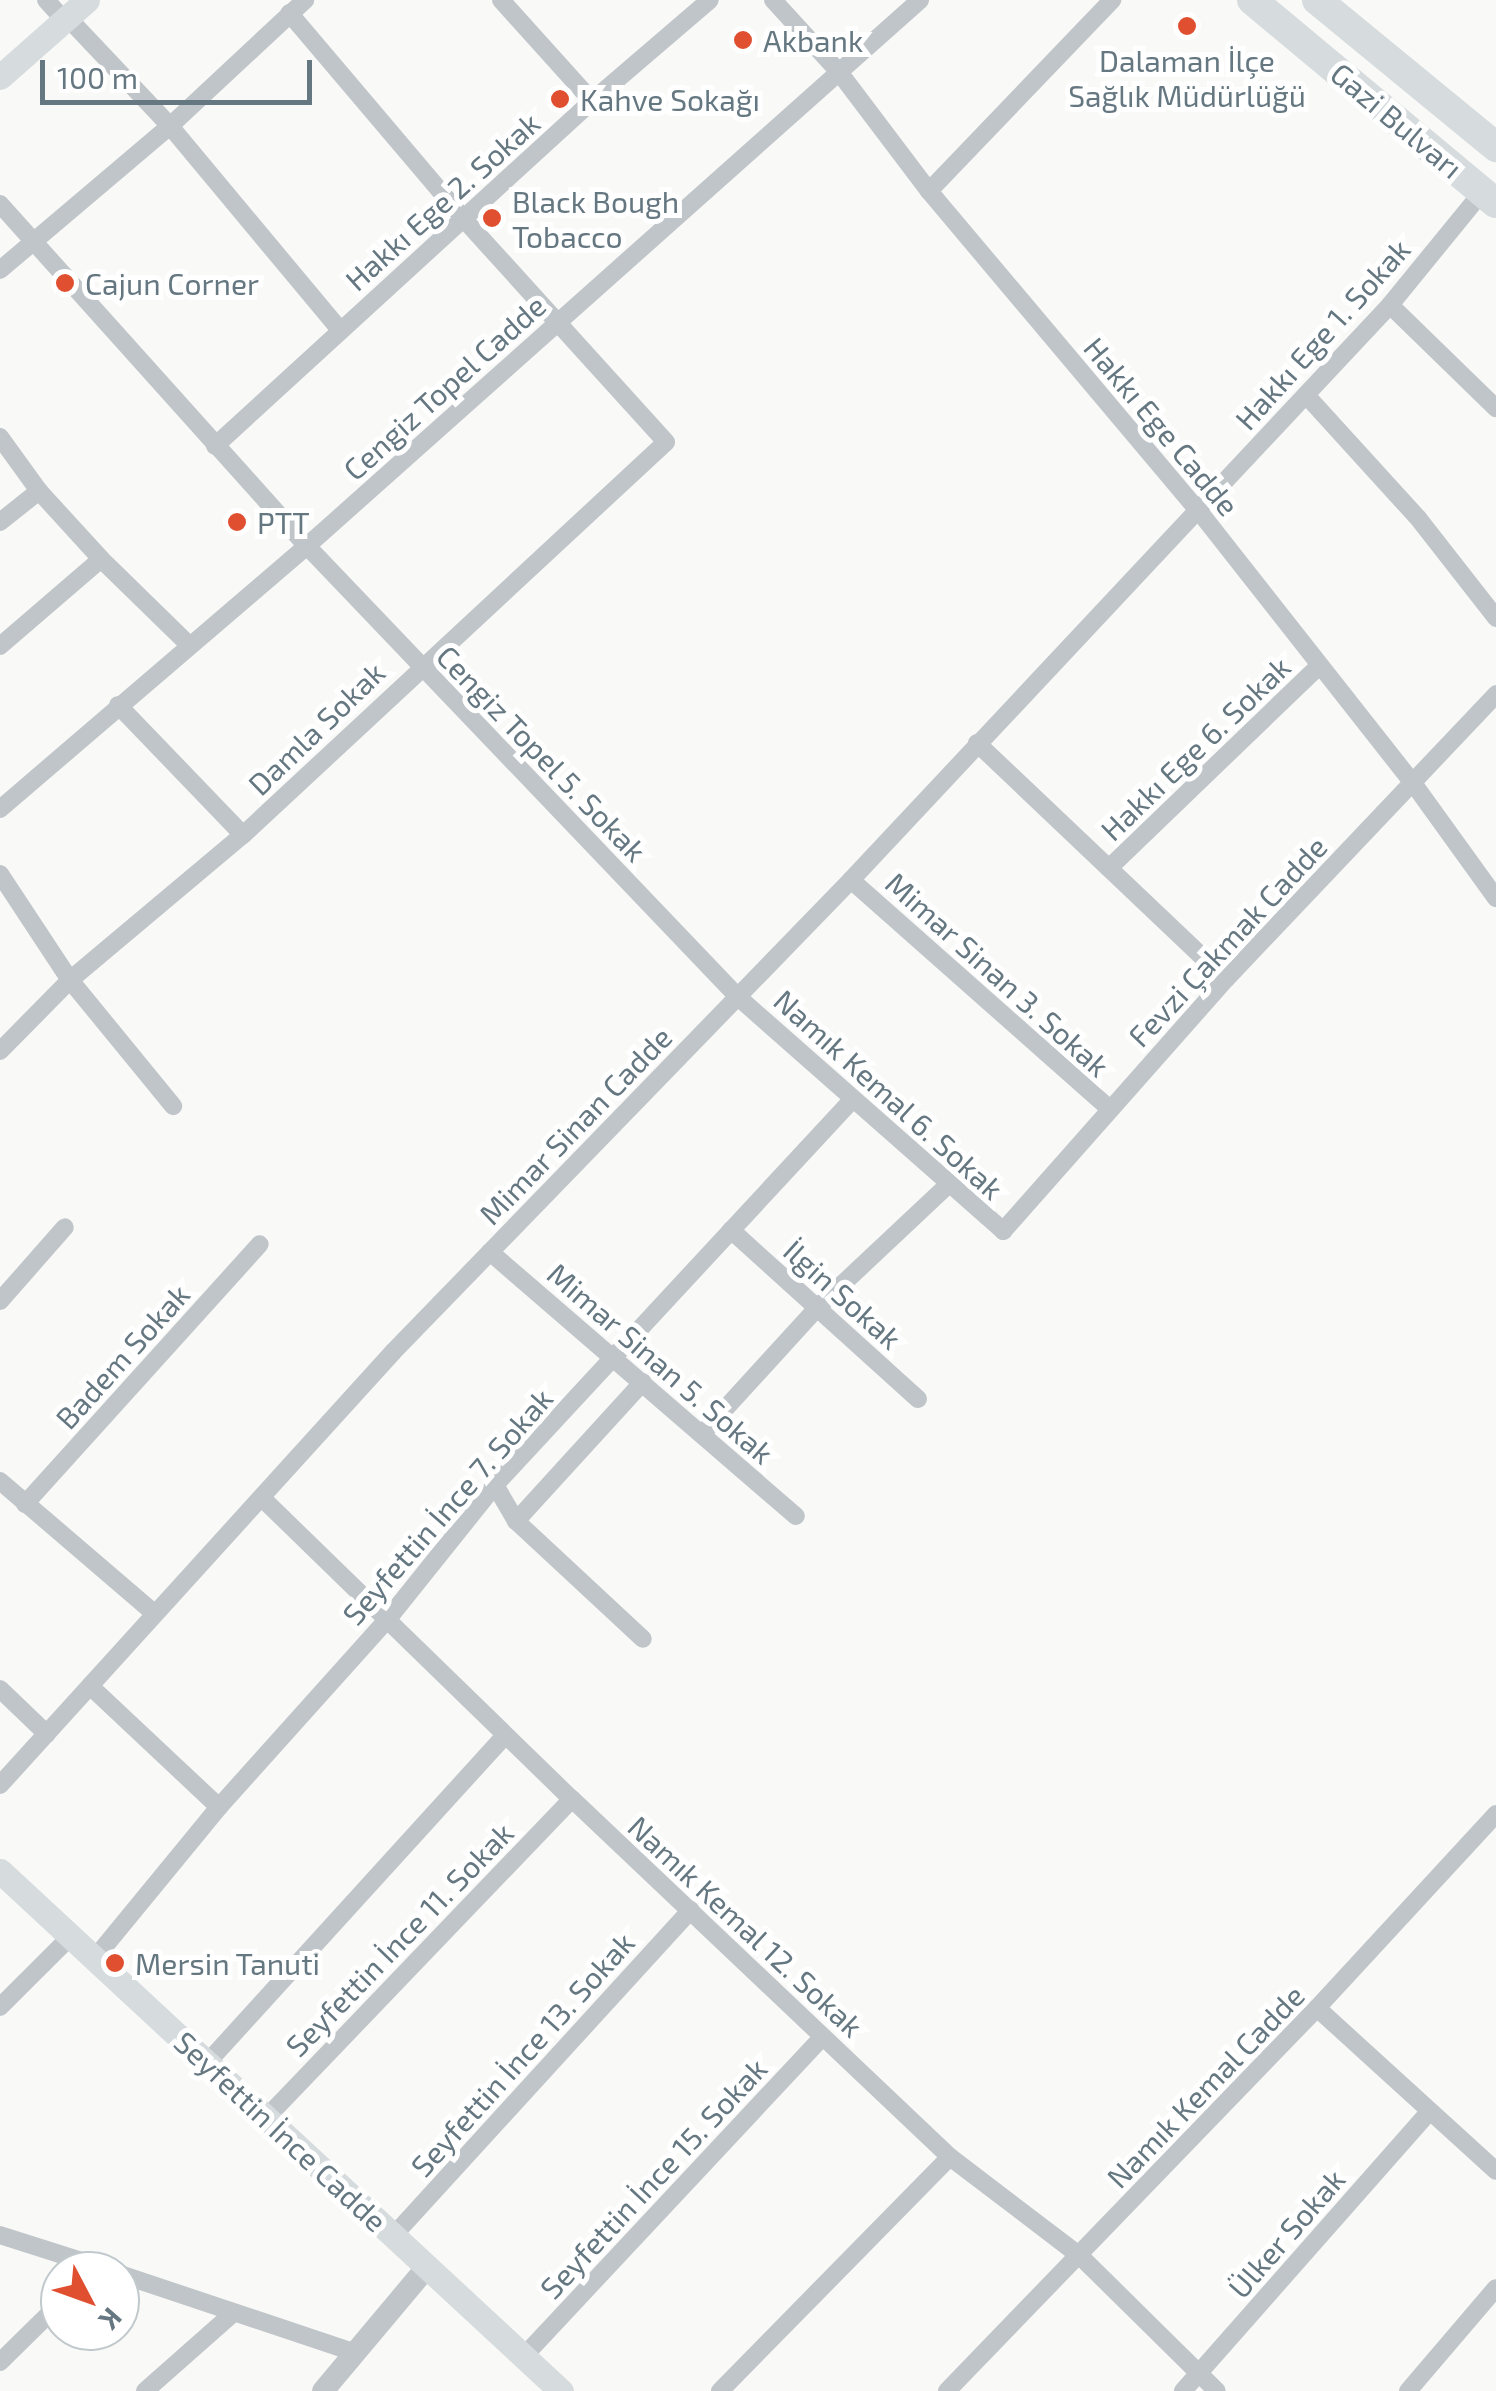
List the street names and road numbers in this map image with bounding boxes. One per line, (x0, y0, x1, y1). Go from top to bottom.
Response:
street label: Gazi Bulvarı (1324, 55, 1470, 185)
street label: Hakkı Ege 2. Sokak (338, 104, 546, 298)
street label: Hakkı Ege 1. Sokak (1227, 231, 1417, 437)
street label: Cengiz Topel Cadde (335, 286, 553, 488)
street label: Hakkı Ege Cadde (1077, 330, 1247, 522)
street label: Cengiz Topel 5. Sokak (429, 637, 655, 869)
street label: Hakkı Ege 6. Sokak (1093, 649, 1297, 847)
street label: Damla Sokak (240, 654, 392, 802)
street label: Fevzi Çakmak Cadde (1120, 828, 1334, 1054)
street label: Mimar Sinan 3. Sokak (879, 864, 1117, 1084)
street label: Namık Kemal 6. Sokak (767, 981, 1011, 1207)
street label: Mimar Sinan Cadde (471, 1018, 679, 1232)
street label: İlgin Sokak (777, 1232, 909, 1356)
street label: Mimar Sinan 5. Sokak (541, 1255, 781, 1471)
street label: Badem Sokak (48, 1276, 196, 1436)
street label: Seyfettin İnce 7. Sokak (335, 1380, 559, 1632)
street label: Namık Kemal 12. Sokak (621, 1808, 871, 2044)
street label: Seyfettin İnce 11. Sokak (278, 1815, 520, 2063)
street label: Seyfettin İnce 13. Sokak (403, 1925, 641, 2183)
street label: Namık Kemal Cadde (1099, 1977, 1311, 2195)
street label: Seyfettin İnce Cadde (167, 2023, 395, 2239)
street label: Seyfettin İnce 15. Sokak (532, 2050, 774, 2306)
street label: Ülker Sokak (1220, 2161, 1352, 2305)

